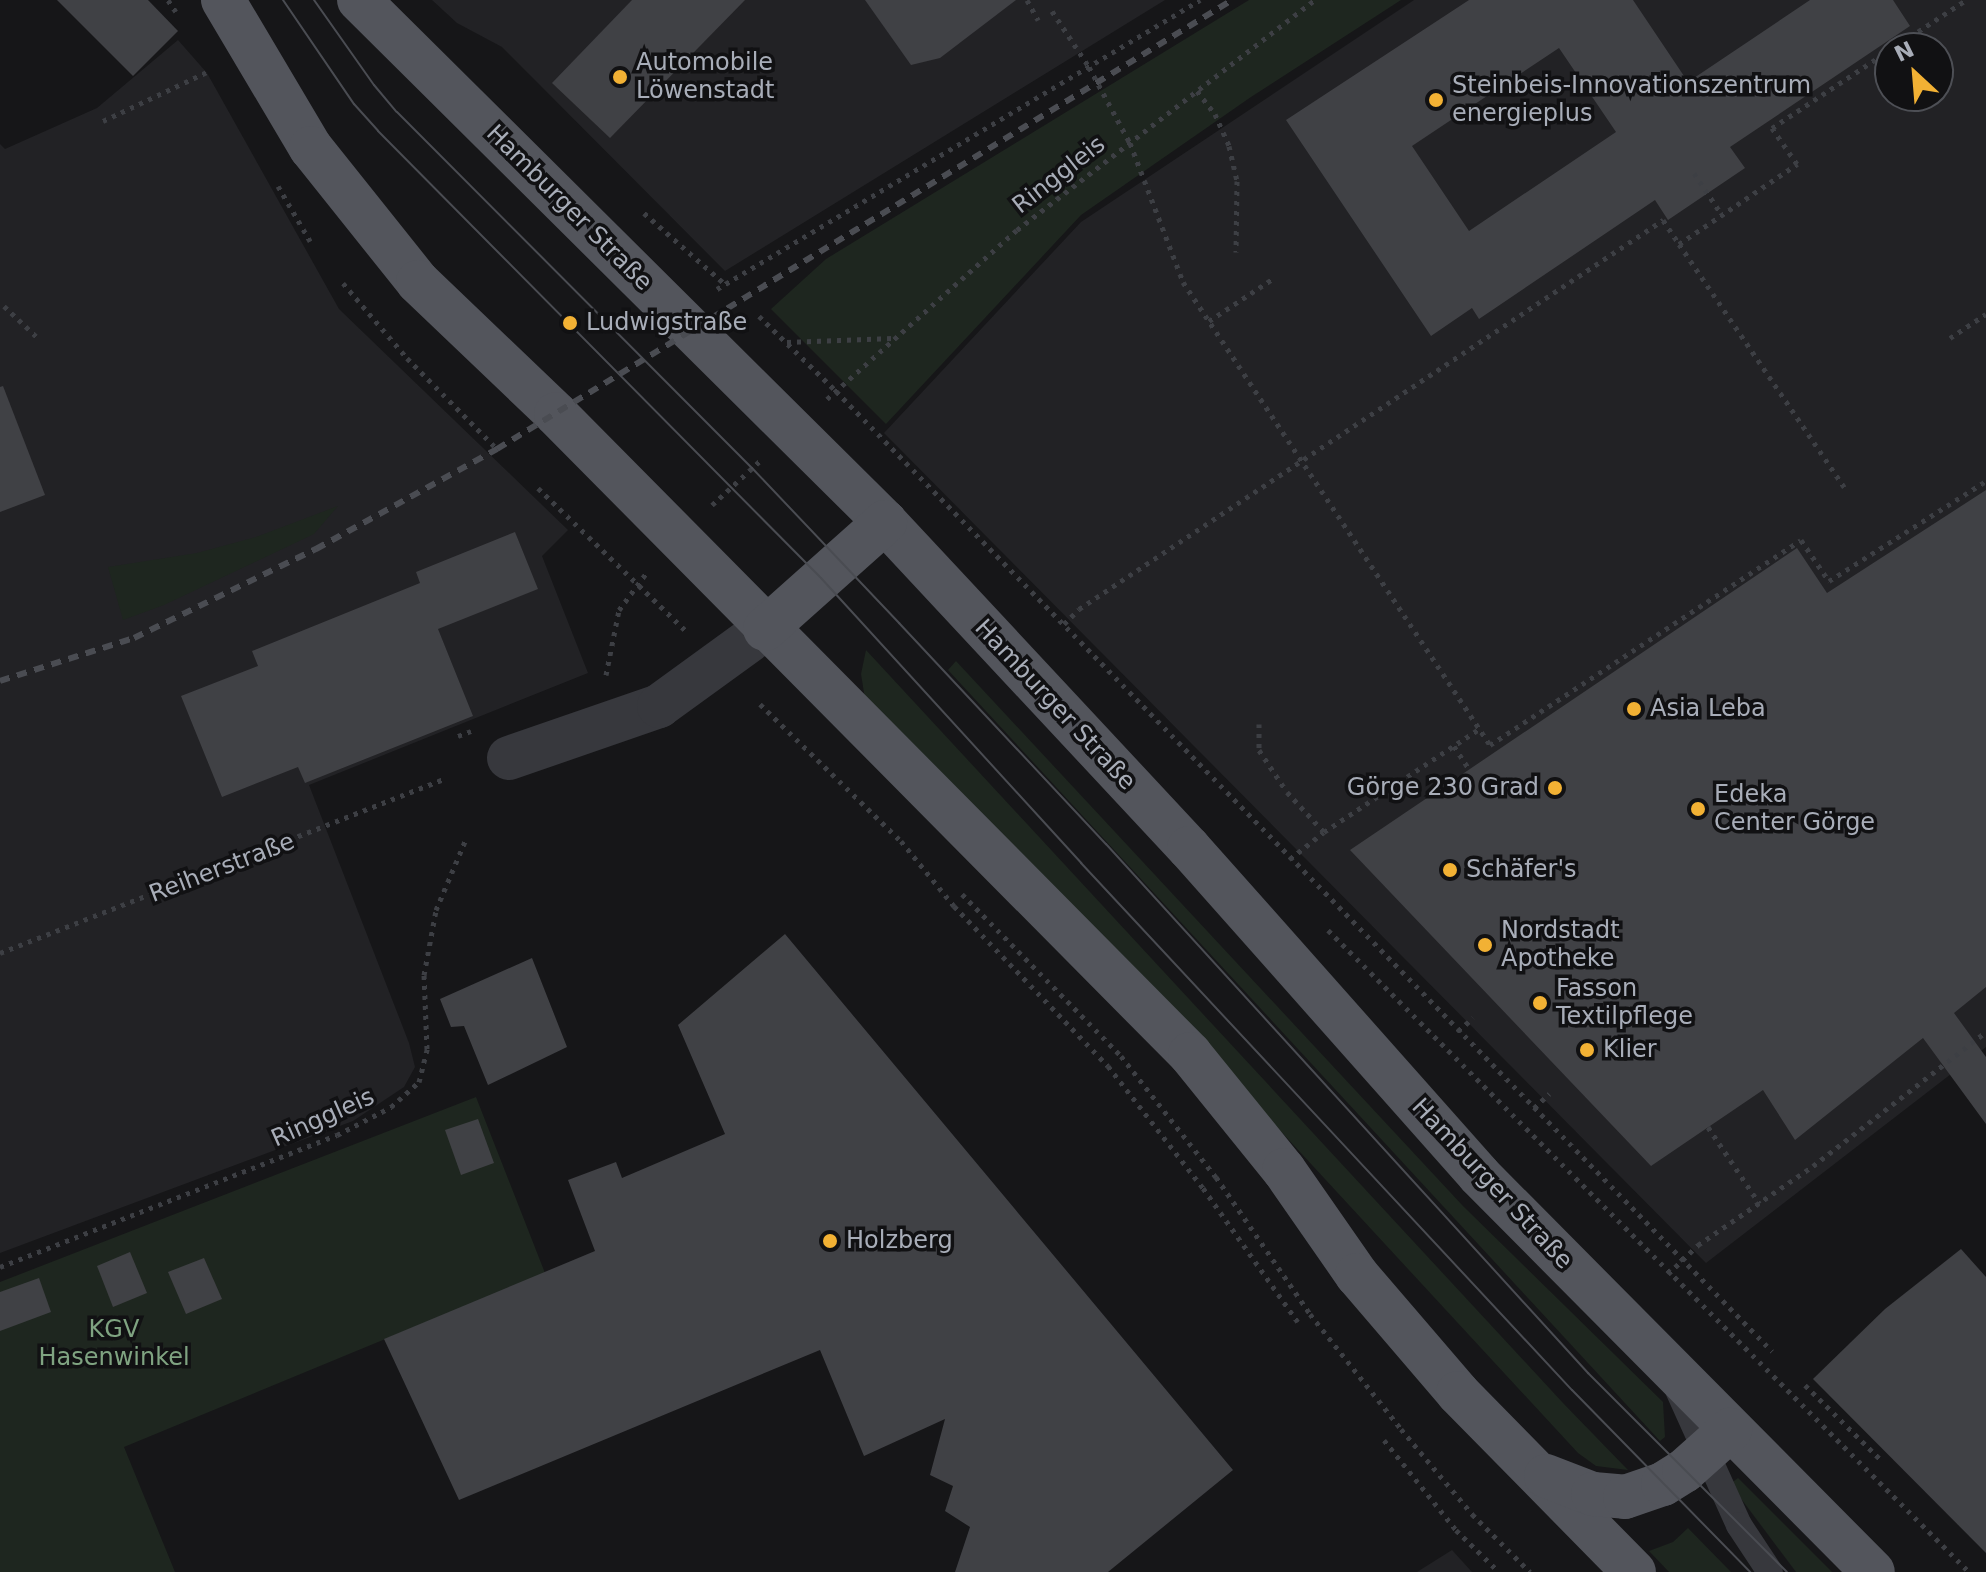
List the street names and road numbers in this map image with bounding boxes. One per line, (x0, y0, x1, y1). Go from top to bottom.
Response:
street label: Hamburger Straße (480, 119, 658, 297)
street label: Ringgleis (1007, 130, 1111, 220)
street label: Hamburger Straße (969, 614, 1141, 796)
street label: Reiherstraße (145, 827, 299, 909)
street label: Ringgleis (267, 1083, 379, 1153)
street label: Hamburger Straße (1406, 1093, 1578, 1275)

